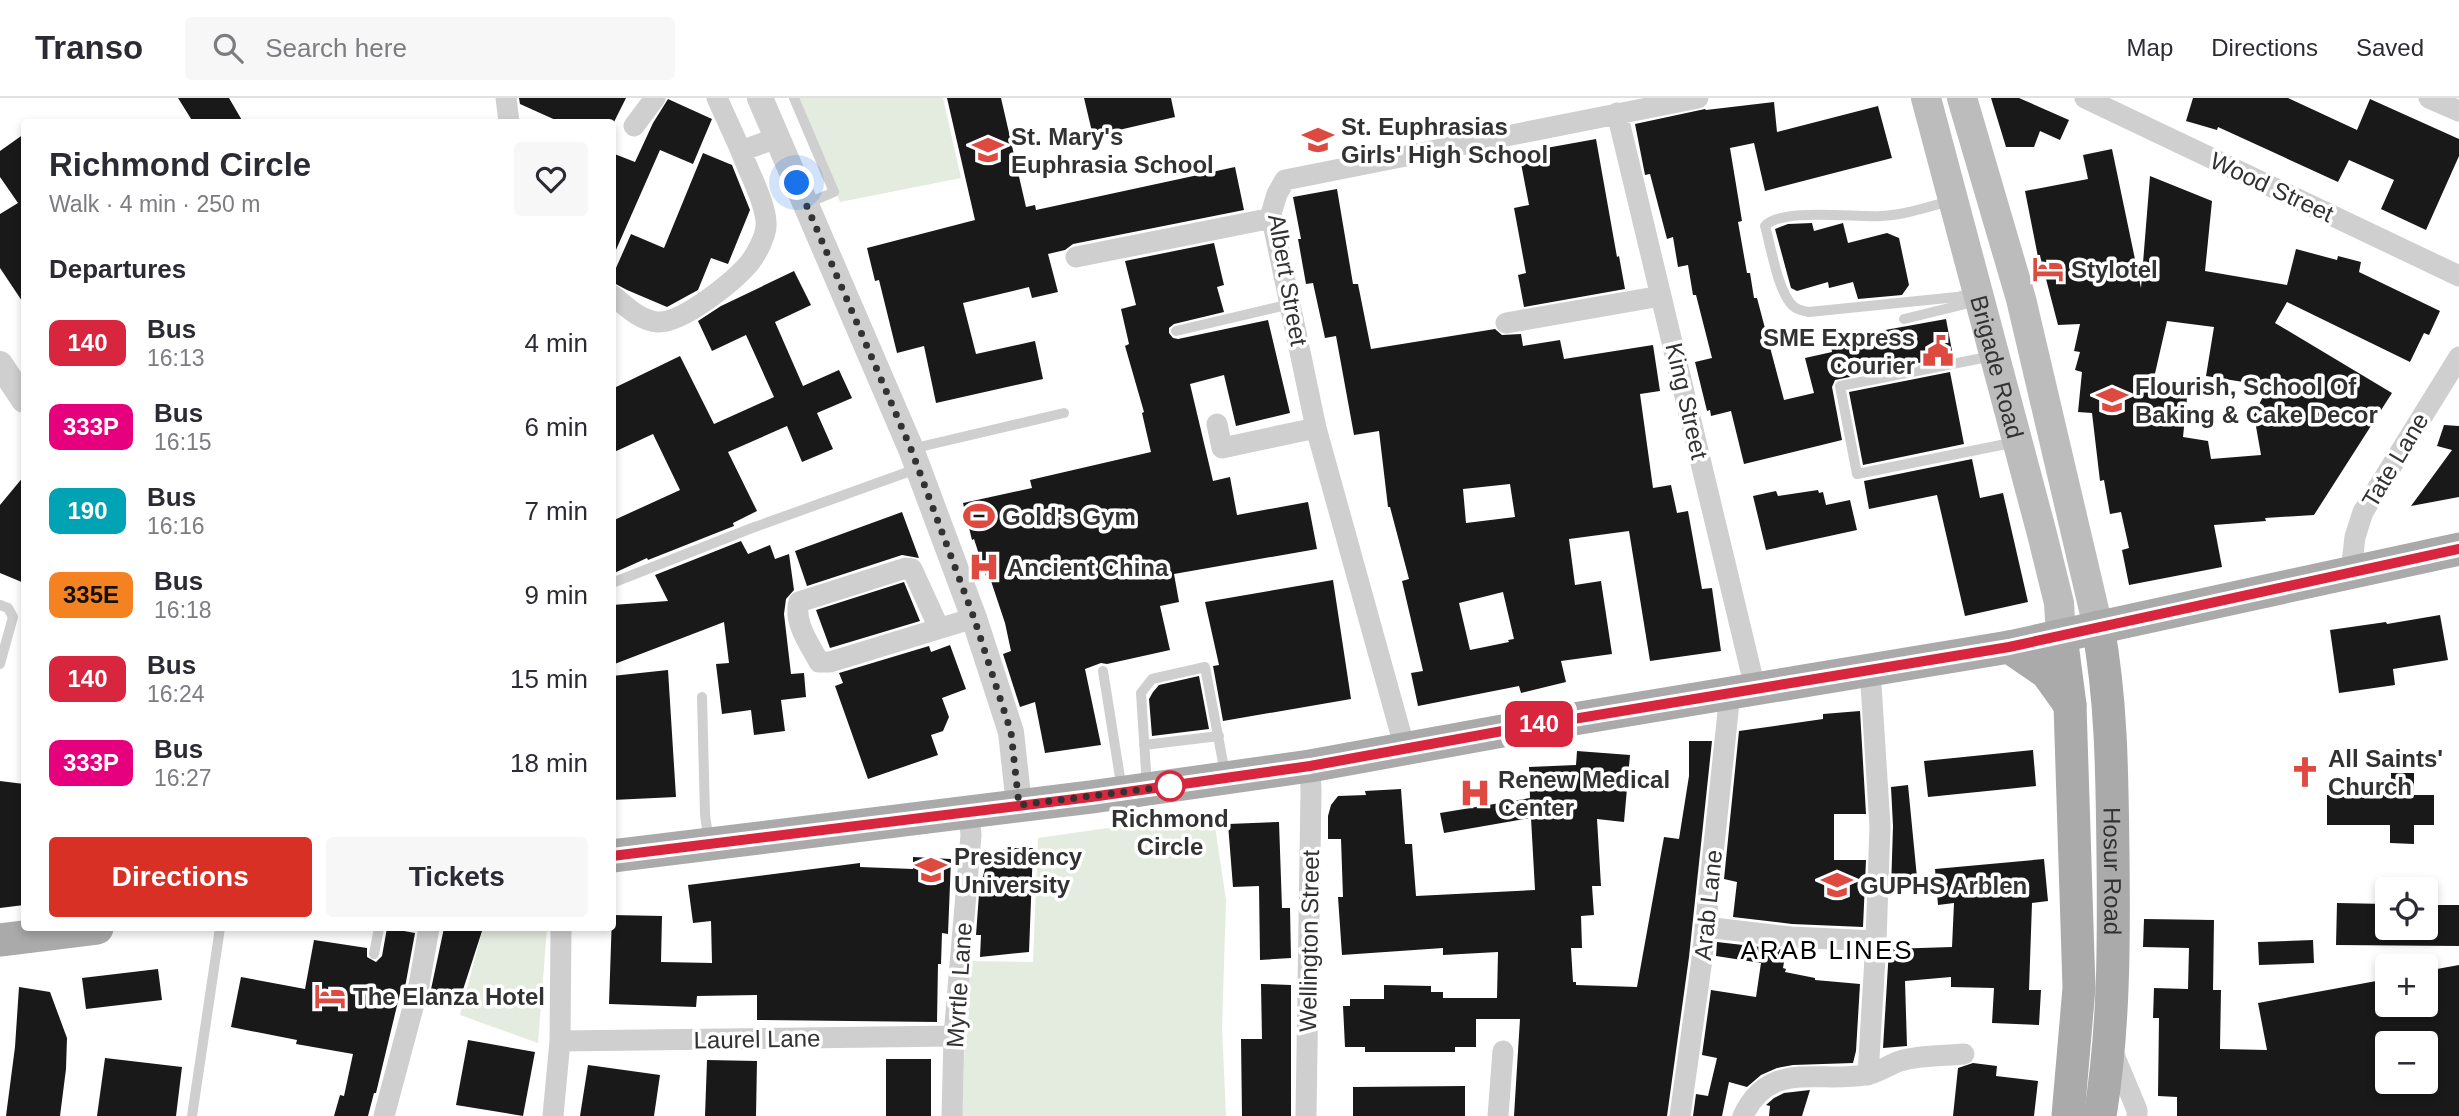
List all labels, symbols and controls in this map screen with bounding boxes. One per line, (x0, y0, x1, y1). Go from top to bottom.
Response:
search box (185, 17, 675, 80)
text: Transo (35, 29, 143, 66)
icon: search (209, 29, 247, 67)
text: Search here (265, 33, 407, 63)
text: Map (2127, 34, 2173, 61)
text: Directions (2211, 34, 2318, 61)
text: Saved (2356, 34, 2424, 61)
place label: St. Euphrasias Girls' High School (1341, 113, 1548, 168)
place label: St. Mary's Euphrasia School (1011, 123, 1214, 178)
school or university icon: St. Euphrasias Girls' High School (1301, 123, 1335, 157)
school or university icon: St. Mary's Euphrasia School (971, 133, 1005, 167)
button: heart (514, 142, 588, 216)
text: Richmond Circle (49, 146, 311, 183)
street label: Wood Street (2206, 147, 2338, 227)
your location (779, 165, 814, 200)
text: Walk · 4 min · 250 m (49, 191, 260, 217)
street label: Albert Street (1263, 212, 1313, 348)
hotel icon: Stylotel (2031, 252, 2065, 286)
text: Departures (49, 254, 186, 284)
place label: Stylotel (2071, 256, 2158, 283)
street label: Brigade Road (1966, 292, 2029, 441)
text: Bus (147, 314, 196, 344)
place label: SME Express Courier (1763, 324, 1915, 379)
text: 4 min (524, 328, 588, 358)
text: 140 (67, 329, 108, 356)
public building icon: SME Express Courier (1921, 334, 1955, 368)
street label: King Street (1660, 340, 1714, 462)
text: 16:13 (147, 345, 205, 371)
place label: Flourish, School Of Baking & Cake Decor (2135, 373, 2378, 428)
school or university icon: Flourish, School Of Baking & Cake Decor (2095, 383, 2129, 417)
text: Bus (154, 398, 203, 428)
street label: Tate Lane (2356, 408, 2434, 512)
text: 6 min (524, 412, 588, 442)
text: 333P (63, 413, 119, 440)
text: 16:15 (154, 429, 212, 455)
text: Bus (147, 482, 196, 512)
text: 7 min (524, 496, 588, 526)
text: 190 (67, 497, 108, 524)
sports icon: Gold's Gym (962, 499, 996, 533)
place label: Gold's Gym (1002, 503, 1136, 530)
text: 16:16 (147, 513, 205, 539)
hospital icon: Ancient China (967, 550, 1001, 584)
place label: Ancient China (1007, 554, 1169, 581)
text: Bus (154, 566, 203, 596)
text: 9 min (524, 580, 588, 610)
text: 335E (63, 581, 119, 608)
text: 16:18 (154, 597, 212, 623)
text: Bus (147, 650, 196, 680)
text: 15 min (510, 664, 588, 694)
text: 140 (67, 665, 108, 692)
text: 16:24 (147, 681, 205, 707)
line badge: 140 (1499, 701, 1579, 747)
text: 140 (1519, 710, 1559, 737)
text: Bus (154, 734, 203, 764)
place label: All Saints' Church (2328, 745, 2443, 800)
text: 18 min (510, 748, 588, 778)
text: 333P (63, 749, 119, 776)
church icon: All Saints' Church (2288, 755, 2322, 789)
text: 16:27 (154, 765, 212, 791)
place label: Renew Medical Center (1498, 766, 1670, 821)
marker: Richmond Circle (1155, 771, 1185, 801)
hospital icon: Renew Medical Center (1458, 776, 1492, 810)
place label: Richmond Circle (1111, 805, 1229, 860)
street label: Hosur Road (2099, 807, 2127, 935)
button: Directions (49, 837, 312, 917)
button: Tickets (326, 837, 588, 917)
place label: Presidency University (954, 843, 1083, 898)
street label: Wellington Street (1294, 849, 1324, 1032)
street label: Arab Lane (1689, 849, 1727, 961)
school or university icon: Presidency University (914, 853, 948, 887)
school or university icon: GUPHS Arblen (1820, 868, 1854, 902)
place label: GUPHS Arblen (1860, 872, 2027, 899)
map controls (2375, 877, 2438, 1094)
button: locate (2375, 877, 2438, 940)
street label: Myrtle Lane (941, 922, 977, 1048)
district label: ARAB LINES (1740, 935, 1914, 965)
button: + (2375, 954, 2438, 1017)
hotel icon: The Elanza Hotel (313, 979, 347, 1013)
place label: The Elanza Hotel (353, 983, 545, 1010)
street label: Laurel Lane (693, 1024, 821, 1054)
button: − (2375, 1031, 2438, 1094)

